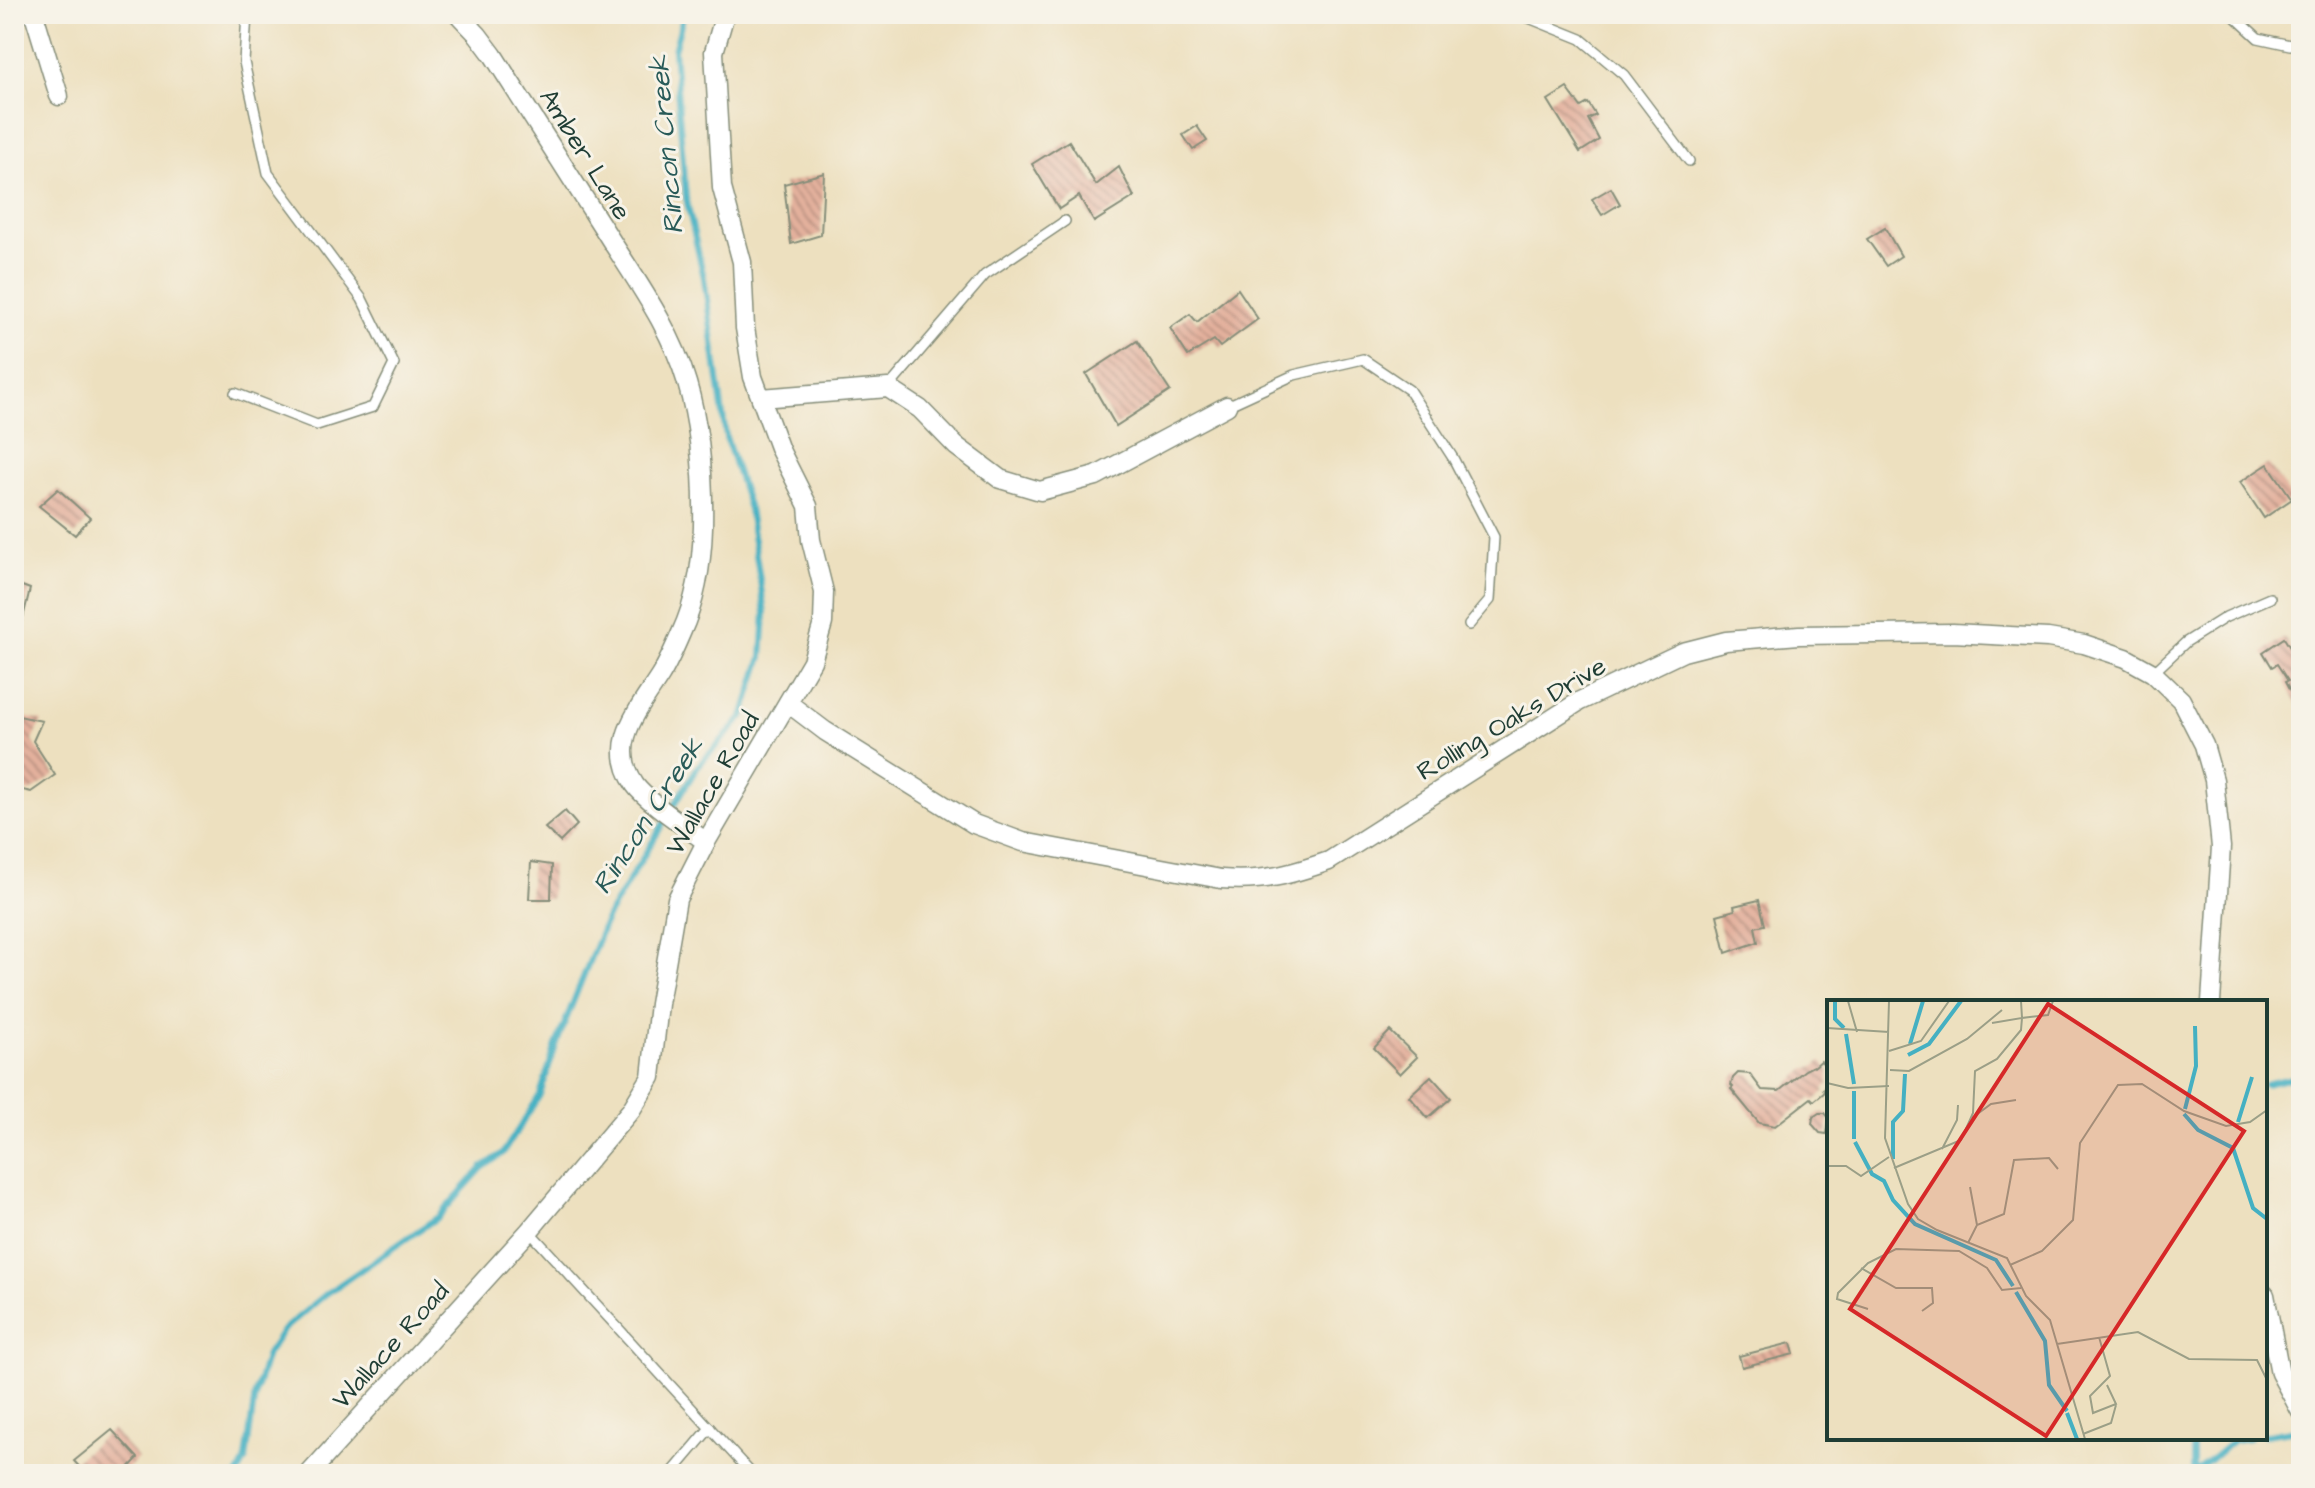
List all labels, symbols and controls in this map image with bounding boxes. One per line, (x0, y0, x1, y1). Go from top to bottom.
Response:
water label: Rincon Creek (639, 53, 694, 236)
street label: Amber Lane (531, 82, 640, 227)
street label: Rolling Oaks Drive (1410, 648, 1614, 791)
street label: Wallace Road (657, 705, 768, 862)
water label: Rincon Creek (583, 729, 714, 902)
inset map (1827, 1000, 2267, 1440)
street label: Wallace Road (324, 1274, 458, 1417)

